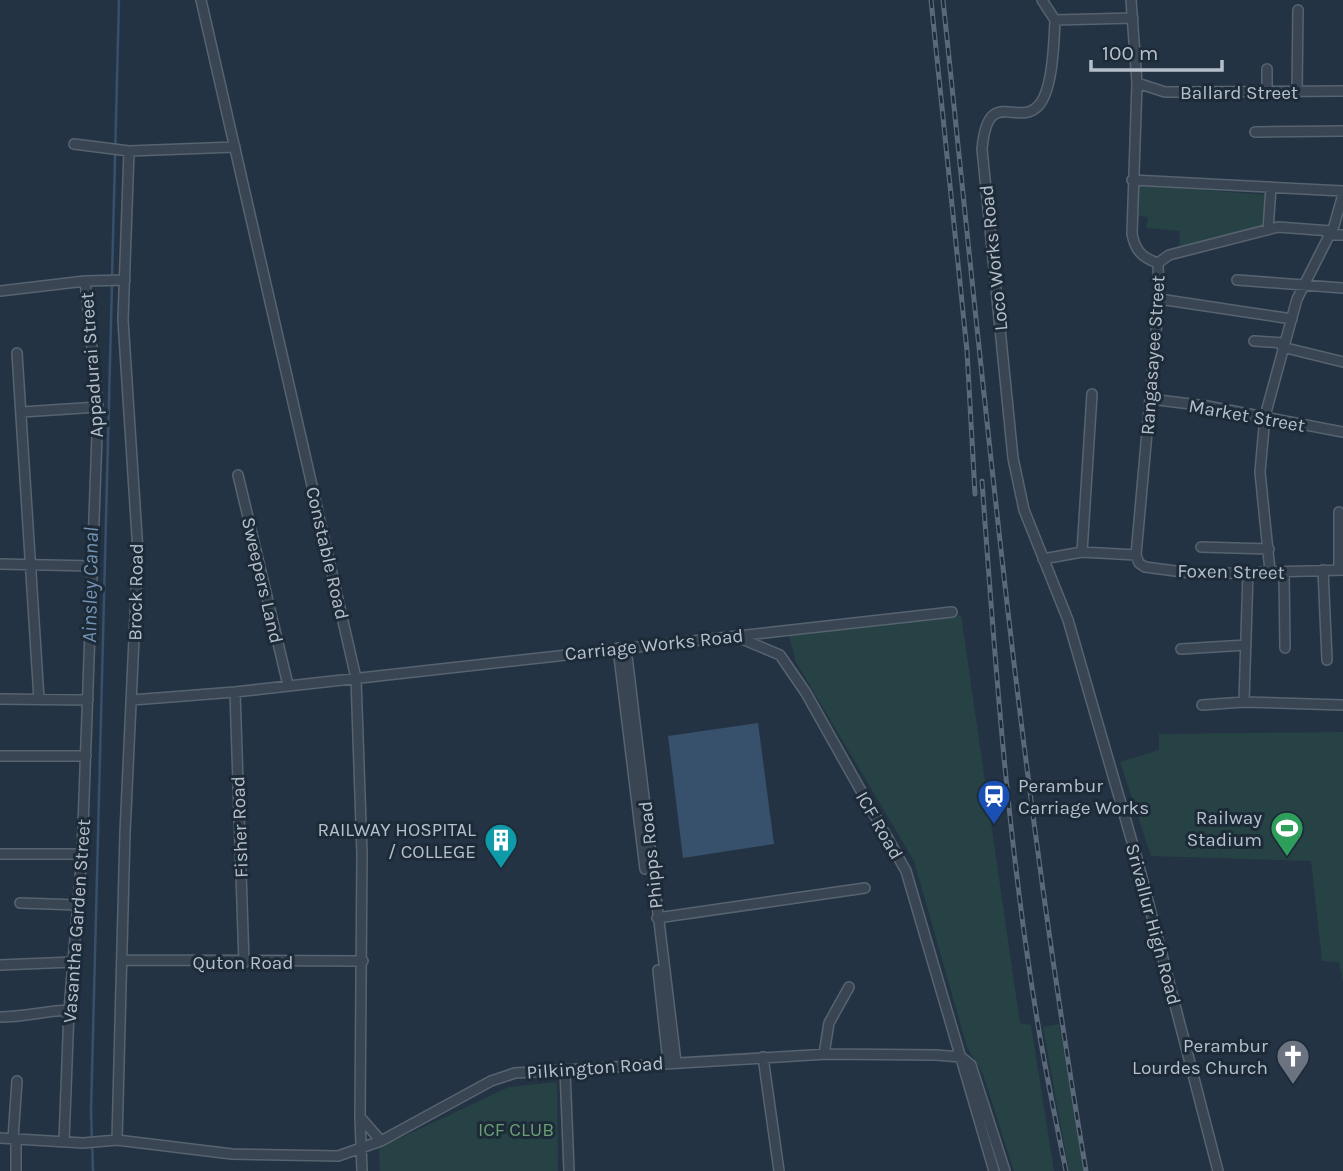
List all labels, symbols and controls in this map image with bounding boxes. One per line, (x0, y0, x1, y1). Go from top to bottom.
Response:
scale bar (1091, 28, 1222, 72)
text: 100 m (1102, 41, 1159, 65)
street label: Ballard Street (1180, 82, 1298, 104)
street label: Loco Works Road (975, 184, 1013, 332)
street label: Rangasayee Street (1136, 274, 1170, 436)
street label: Appadurai Street (76, 291, 108, 439)
street label: Market Street (1187, 395, 1307, 437)
street label: Constable Road (301, 485, 353, 622)
street label: Sweepers Land (237, 515, 287, 646)
water label: Ainsley Canal (77, 527, 103, 643)
street label: Brock Road (124, 543, 148, 641)
street label: Foxen Street (1177, 560, 1285, 584)
street label: Carriage Works Road (564, 625, 745, 665)
place label: Perambur Carriage Works (1018, 775, 1149, 819)
street label: Fisher Road (227, 776, 253, 878)
station icon: Perambur Carriage Works (975, 777, 1013, 826)
street label: ICF Road (851, 787, 907, 864)
street label: Phipps Road (634, 800, 668, 910)
place label: Railway Stadium (1187, 807, 1262, 851)
sports icon: Railway Stadium (1268, 809, 1306, 858)
street label: Vasantha Garden Street (59, 818, 95, 1024)
place label: RAILWAY HOSPITAL / COLLEGE (317, 819, 476, 863)
building icon: RAILWAY HOSPITAL / COLLEGE (482, 821, 520, 870)
street label: Srivallur High Road (1121, 841, 1185, 1007)
street label: Quton Road (192, 952, 294, 974)
place label: Perambur Lourdes Church (1132, 1035, 1268, 1079)
church icon: Perambur Lourdes Church (1274, 1037, 1312, 1086)
street label: Pilkington Road (526, 1052, 664, 1084)
park label: ICF CLUB (478, 1119, 554, 1141)

